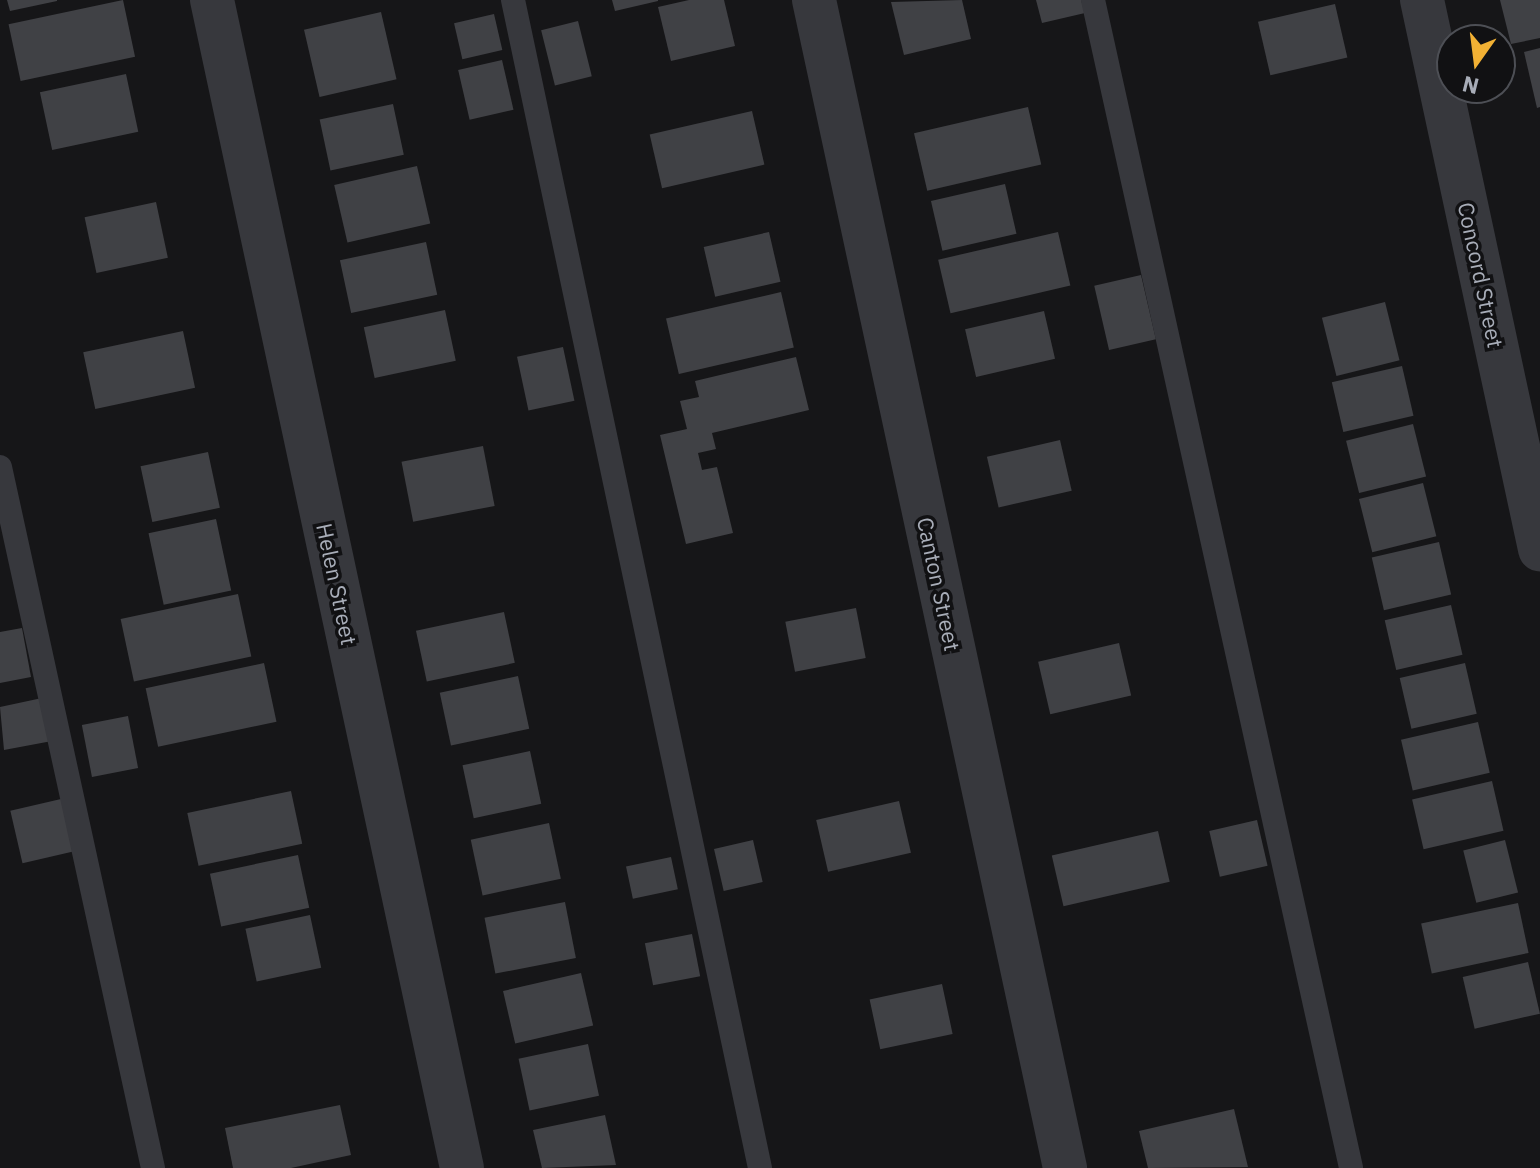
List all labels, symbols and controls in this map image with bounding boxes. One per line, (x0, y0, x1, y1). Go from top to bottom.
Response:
north arrow (1436, 24, 1516, 104)
text: N (1459, 70, 1482, 102)
street label: Concord Street (1453, 200, 1509, 350)
street label: Canton Street (912, 515, 966, 653)
street label: Helen Street (311, 521, 363, 647)

